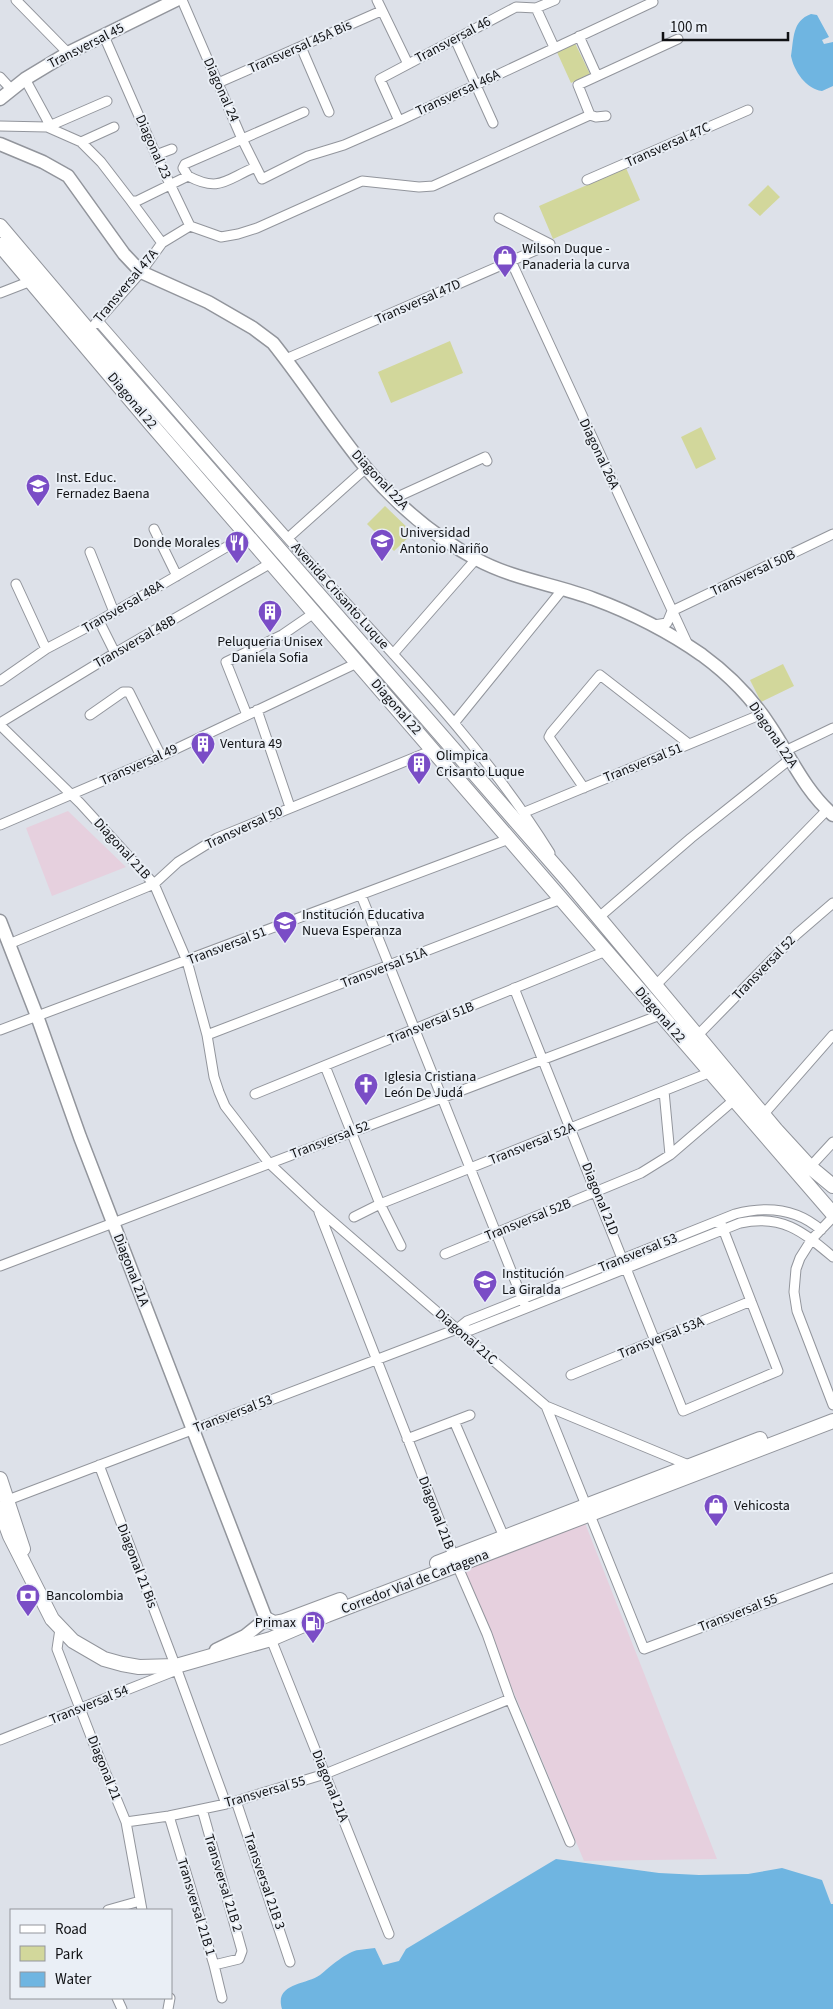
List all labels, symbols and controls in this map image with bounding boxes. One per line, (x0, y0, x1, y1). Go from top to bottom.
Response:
scale bar (663, 10, 788, 42)
street label: Transversal 46 (411, 12, 495, 68)
street label: Transversal 45A Bis (245, 15, 355, 79)
text: 100 m (670, 17, 708, 38)
street label: Transversal 45 (44, 18, 128, 74)
street label: Diagonal 24 (198, 55, 244, 125)
street label: Transversal 46A (413, 65, 504, 121)
street label: Diagonal 23 (130, 112, 176, 182)
street label: Transversal 47C (622, 117, 714, 173)
place label: Wilson Duque - Panaderia la curva (522, 239, 630, 275)
street label: Transversal 47A (89, 244, 163, 327)
shop icon: Wilson Duque - Panaderia la curva (492, 244, 518, 278)
street label: Transversal 47D (372, 274, 464, 330)
street label: Diagonal 22 (102, 368, 162, 434)
street label: Diagonal 26A (574, 415, 624, 493)
street label: Diagonal 22A (347, 445, 414, 515)
place label: Inst. Educ. Fernadez Baena (56, 468, 150, 504)
school or university icon: Inst. Educ. Fernadez Baena (25, 473, 51, 507)
place label: Universidad Antonio Nariño (400, 523, 489, 559)
school or university icon: Universidad Antonio Nariño (369, 528, 395, 562)
restaurant icon: Donde Morales (224, 530, 250, 564)
place label: Donde Morales (133, 533, 220, 553)
street label: Avenida Crisanto Luque (286, 538, 394, 654)
street label: Transversal 50B (707, 545, 799, 601)
street label: Transversal 48A (79, 575, 168, 638)
building icon: Peluqueria Unisex Daniela Sofia (257, 599, 283, 633)
street label: Transversal 48B (90, 610, 180, 674)
place label: Peluqueria Unisex Daniela Sofia (217, 632, 323, 668)
street label: Diagonal 22 (366, 675, 426, 739)
street label: Diagonal 22A (743, 698, 803, 772)
building icon: Ventura 49 (190, 731, 216, 765)
place label: Ventura 49 (220, 734, 282, 754)
street label: Transversal 51 (601, 738, 685, 788)
street label: Transversal 49 (97, 739, 181, 791)
place label: Olimpica Crisanto Luque (436, 746, 524, 782)
building icon: Olimpica Crisanto Luque (406, 751, 432, 785)
street label: Transversal 50 (202, 801, 286, 855)
street label: Diagonal 21B (89, 814, 155, 884)
place label: Institución Educativa Nueva Esperanza (302, 905, 425, 941)
school or university icon: Institución Educativa Nueva Esperanza (272, 910, 298, 944)
street label: Transversal 51 (184, 922, 270, 970)
street label: Transversal 52 (728, 931, 800, 1005)
street label: Transversal 51A (338, 942, 430, 994)
street label: Diagonal 22 (630, 983, 690, 1047)
street label: Transversal 51B (385, 997, 477, 1049)
place label: Iglesia Cristiana León De Judá (384, 1067, 476, 1103)
church icon: Iglesia Cristiana León De Judá (353, 1072, 379, 1106)
street label: Transversal 52 (287, 1116, 373, 1164)
street label: Transversal 52A (486, 1118, 578, 1170)
street label: Diagonal 21D (576, 1159, 624, 1239)
street label: Transversal 52B (482, 1194, 574, 1246)
street label: Transversal 53 (596, 1228, 680, 1278)
street label: Diagonal 21A (108, 1231, 154, 1310)
place label: Institución La Giralda (502, 1264, 565, 1300)
school or university icon: Institución La Giralda (472, 1269, 498, 1303)
street label: Diagonal 21C (431, 1304, 501, 1370)
street label: Transversal 53A (615, 1312, 707, 1364)
street label: Transversal 53 (190, 1390, 276, 1438)
street label: Diagonal 21B (413, 1474, 459, 1552)
shop icon: Vehicosta (703, 1493, 729, 1527)
place label: Vehicosta (734, 1496, 790, 1516)
street label: Diagonal 21 Bis (112, 1521, 162, 1611)
street label: Corredor Vial de Cartagena (338, 1545, 492, 1619)
bank icon: Bancolombia (15, 1583, 41, 1617)
place label: Bancolombia (46, 1586, 124, 1606)
street label: Transversal 55 (695, 1589, 781, 1637)
fuel station icon: Primax (300, 1610, 326, 1644)
place label: Primax (255, 1613, 297, 1633)
street label: Transversal 54 (47, 1680, 131, 1730)
street label: Diagonal 21 (82, 1732, 126, 1804)
street label: Diagonal 21A (306, 1747, 354, 1825)
street label: Transversal 55 (222, 1771, 308, 1813)
street label: Transversal 21B 3 (238, 1830, 290, 1932)
street label: Transversal 21B 2 (199, 1832, 247, 1934)
street label: Transversal 21B 1 (172, 1856, 220, 1958)
legend (10, 1909, 172, 1999)
text: Road (55, 1919, 87, 1940)
text: Park (55, 1944, 84, 1965)
text: Water (55, 1969, 92, 1990)

